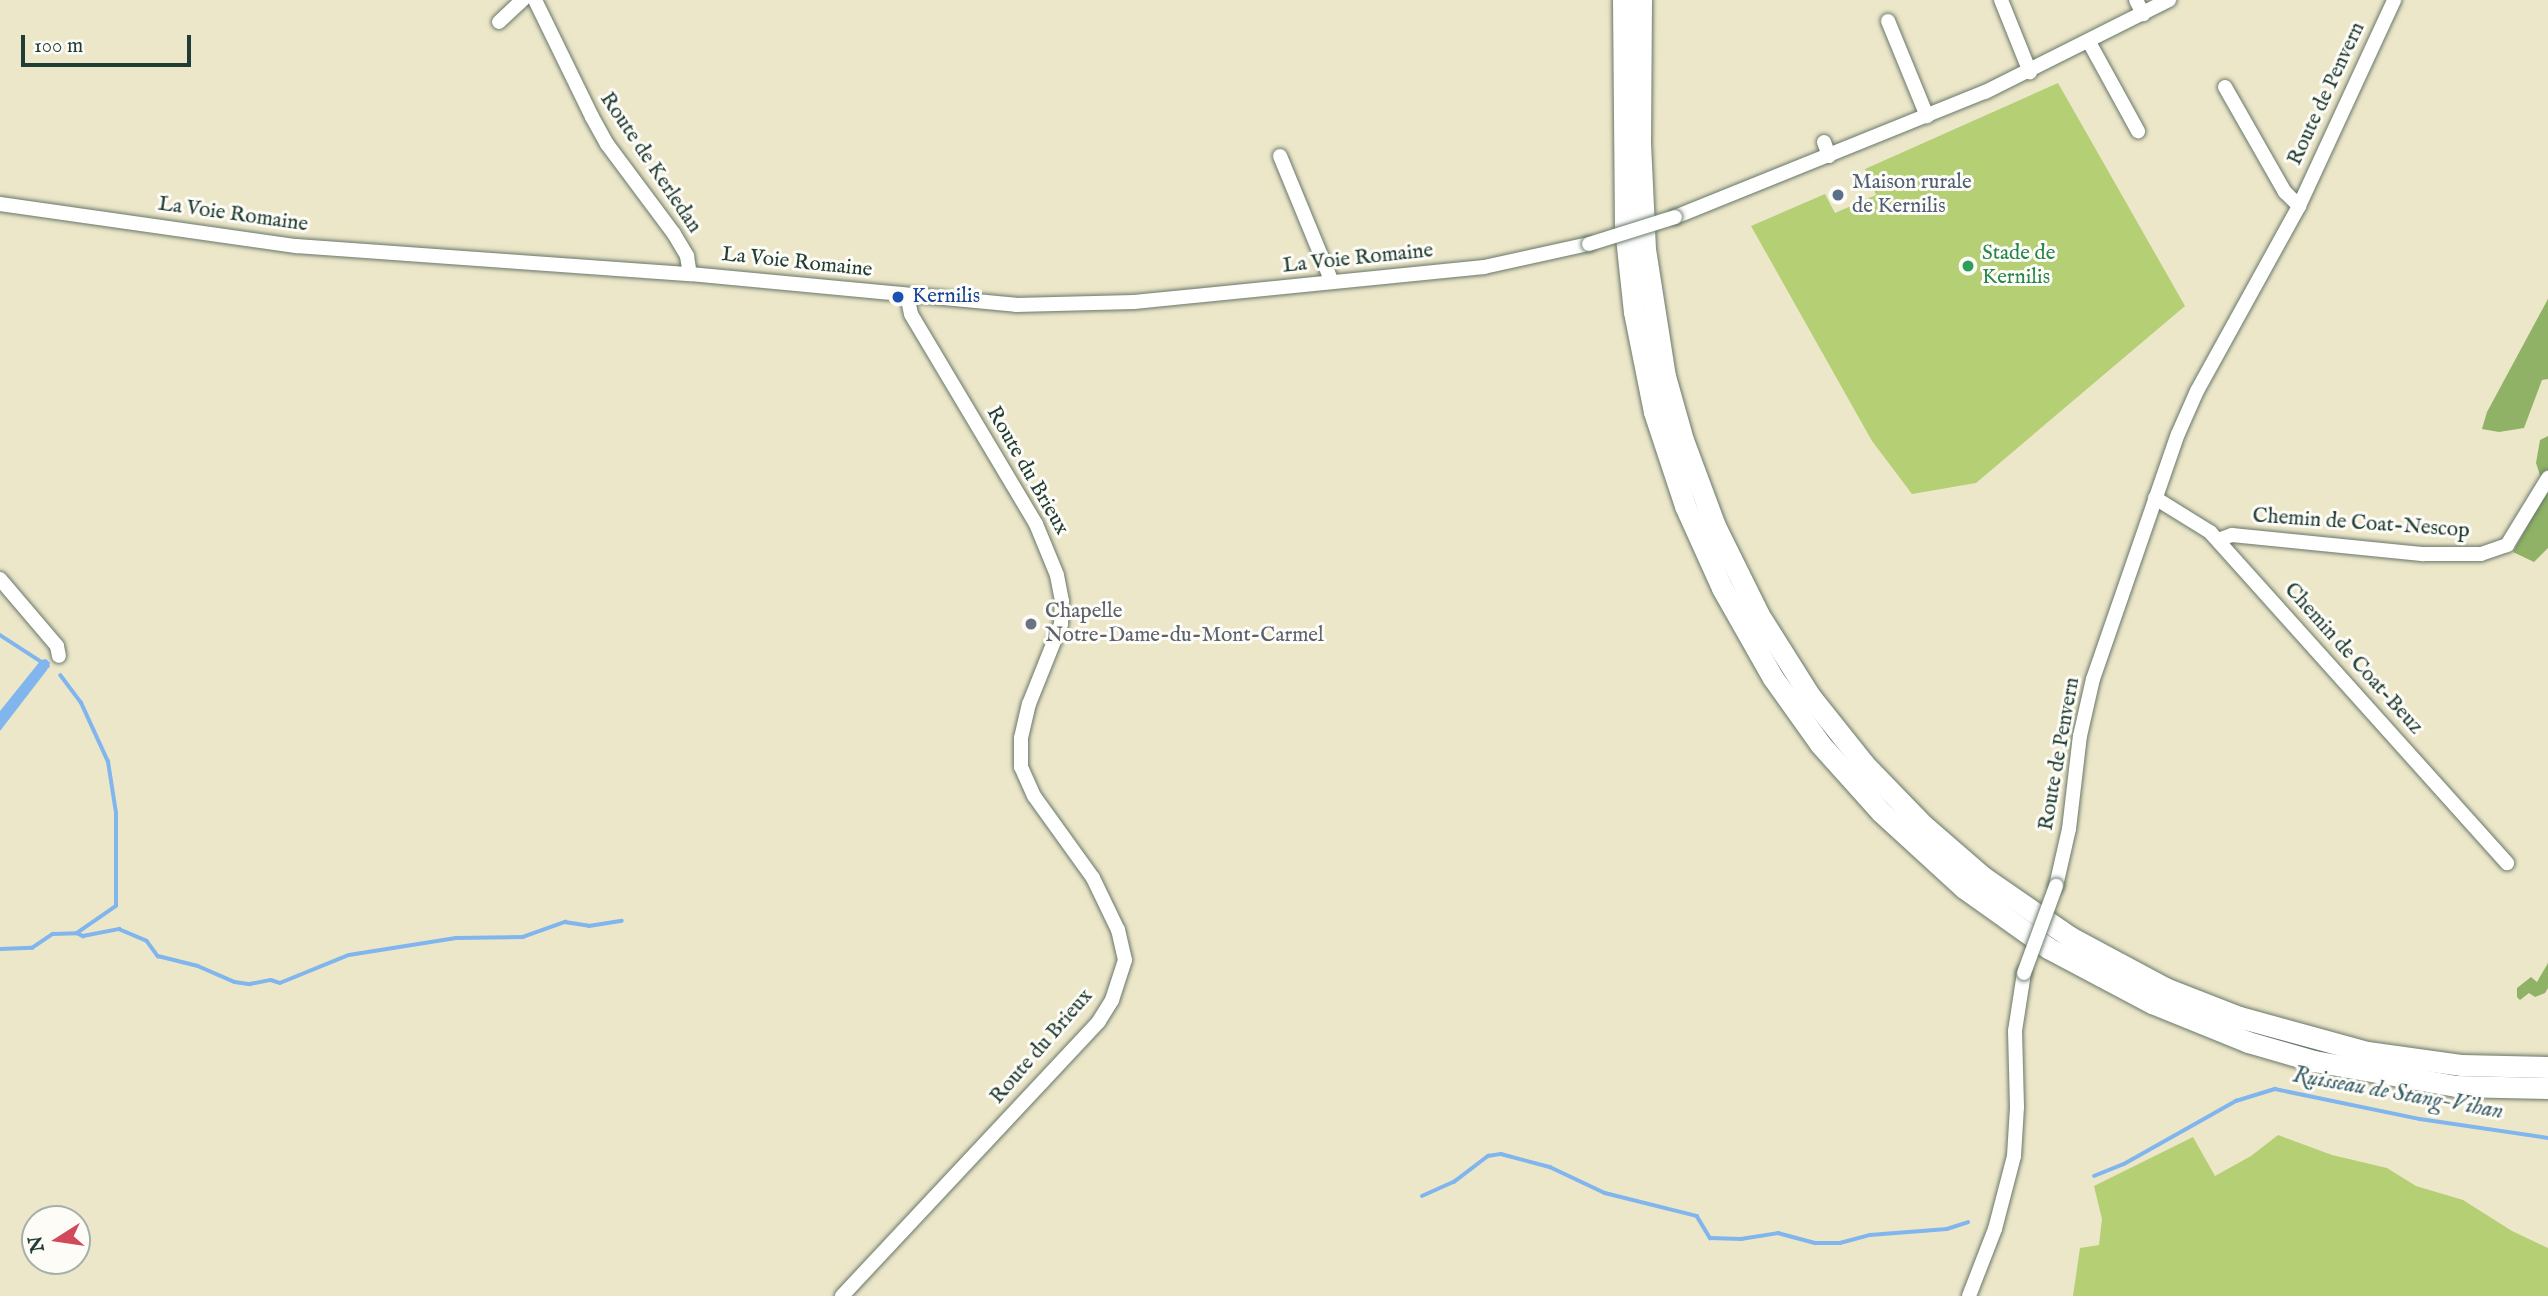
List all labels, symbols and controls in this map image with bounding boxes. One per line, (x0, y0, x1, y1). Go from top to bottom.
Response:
street label: Route de Penvern (2283, 18, 2371, 170)
scale bar (24, 21, 194, 65)
text: 100 m (34, 33, 83, 60)
street label: Route de Kerledan (594, 88, 706, 238)
place label: Maison rurale de Kernilis (1852, 170, 1972, 220)
marker: Maison rurale de Kernilis (1830, 187, 1846, 203)
street label: La Voie Romaine (156, 192, 310, 238)
street label: La Voie Romaine (1282, 239, 1434, 279)
place label: Stade de Kernilis (1982, 241, 2055, 291)
street label: La Voie Romaine (721, 243, 873, 283)
marker: Stade de Kernilis (1960, 258, 1976, 274)
place label: Kernilis (912, 284, 980, 310)
marker: Kernilis (890, 289, 906, 305)
street label: Route du Brieux (980, 402, 1074, 540)
street label: Chemin de Coat-Nescop (2252, 504, 2470, 544)
street label: Chemin de Coat-Beuz (2278, 578, 2428, 740)
place label: Chapelle Notre-Dame-du-Mont-Carmel (1045, 599, 1324, 649)
marker: Chapelle Notre-Dame-du-Mont-Carmel (1023, 616, 1039, 632)
street label: Route de Penvern (2034, 675, 2086, 833)
street label: Route du Brieux (985, 984, 1099, 1110)
water label: Ruisseau de Stang-Vihan (2291, 1062, 2505, 1126)
north arrow (21, 1205, 91, 1275)
text: N (24, 1233, 51, 1254)

